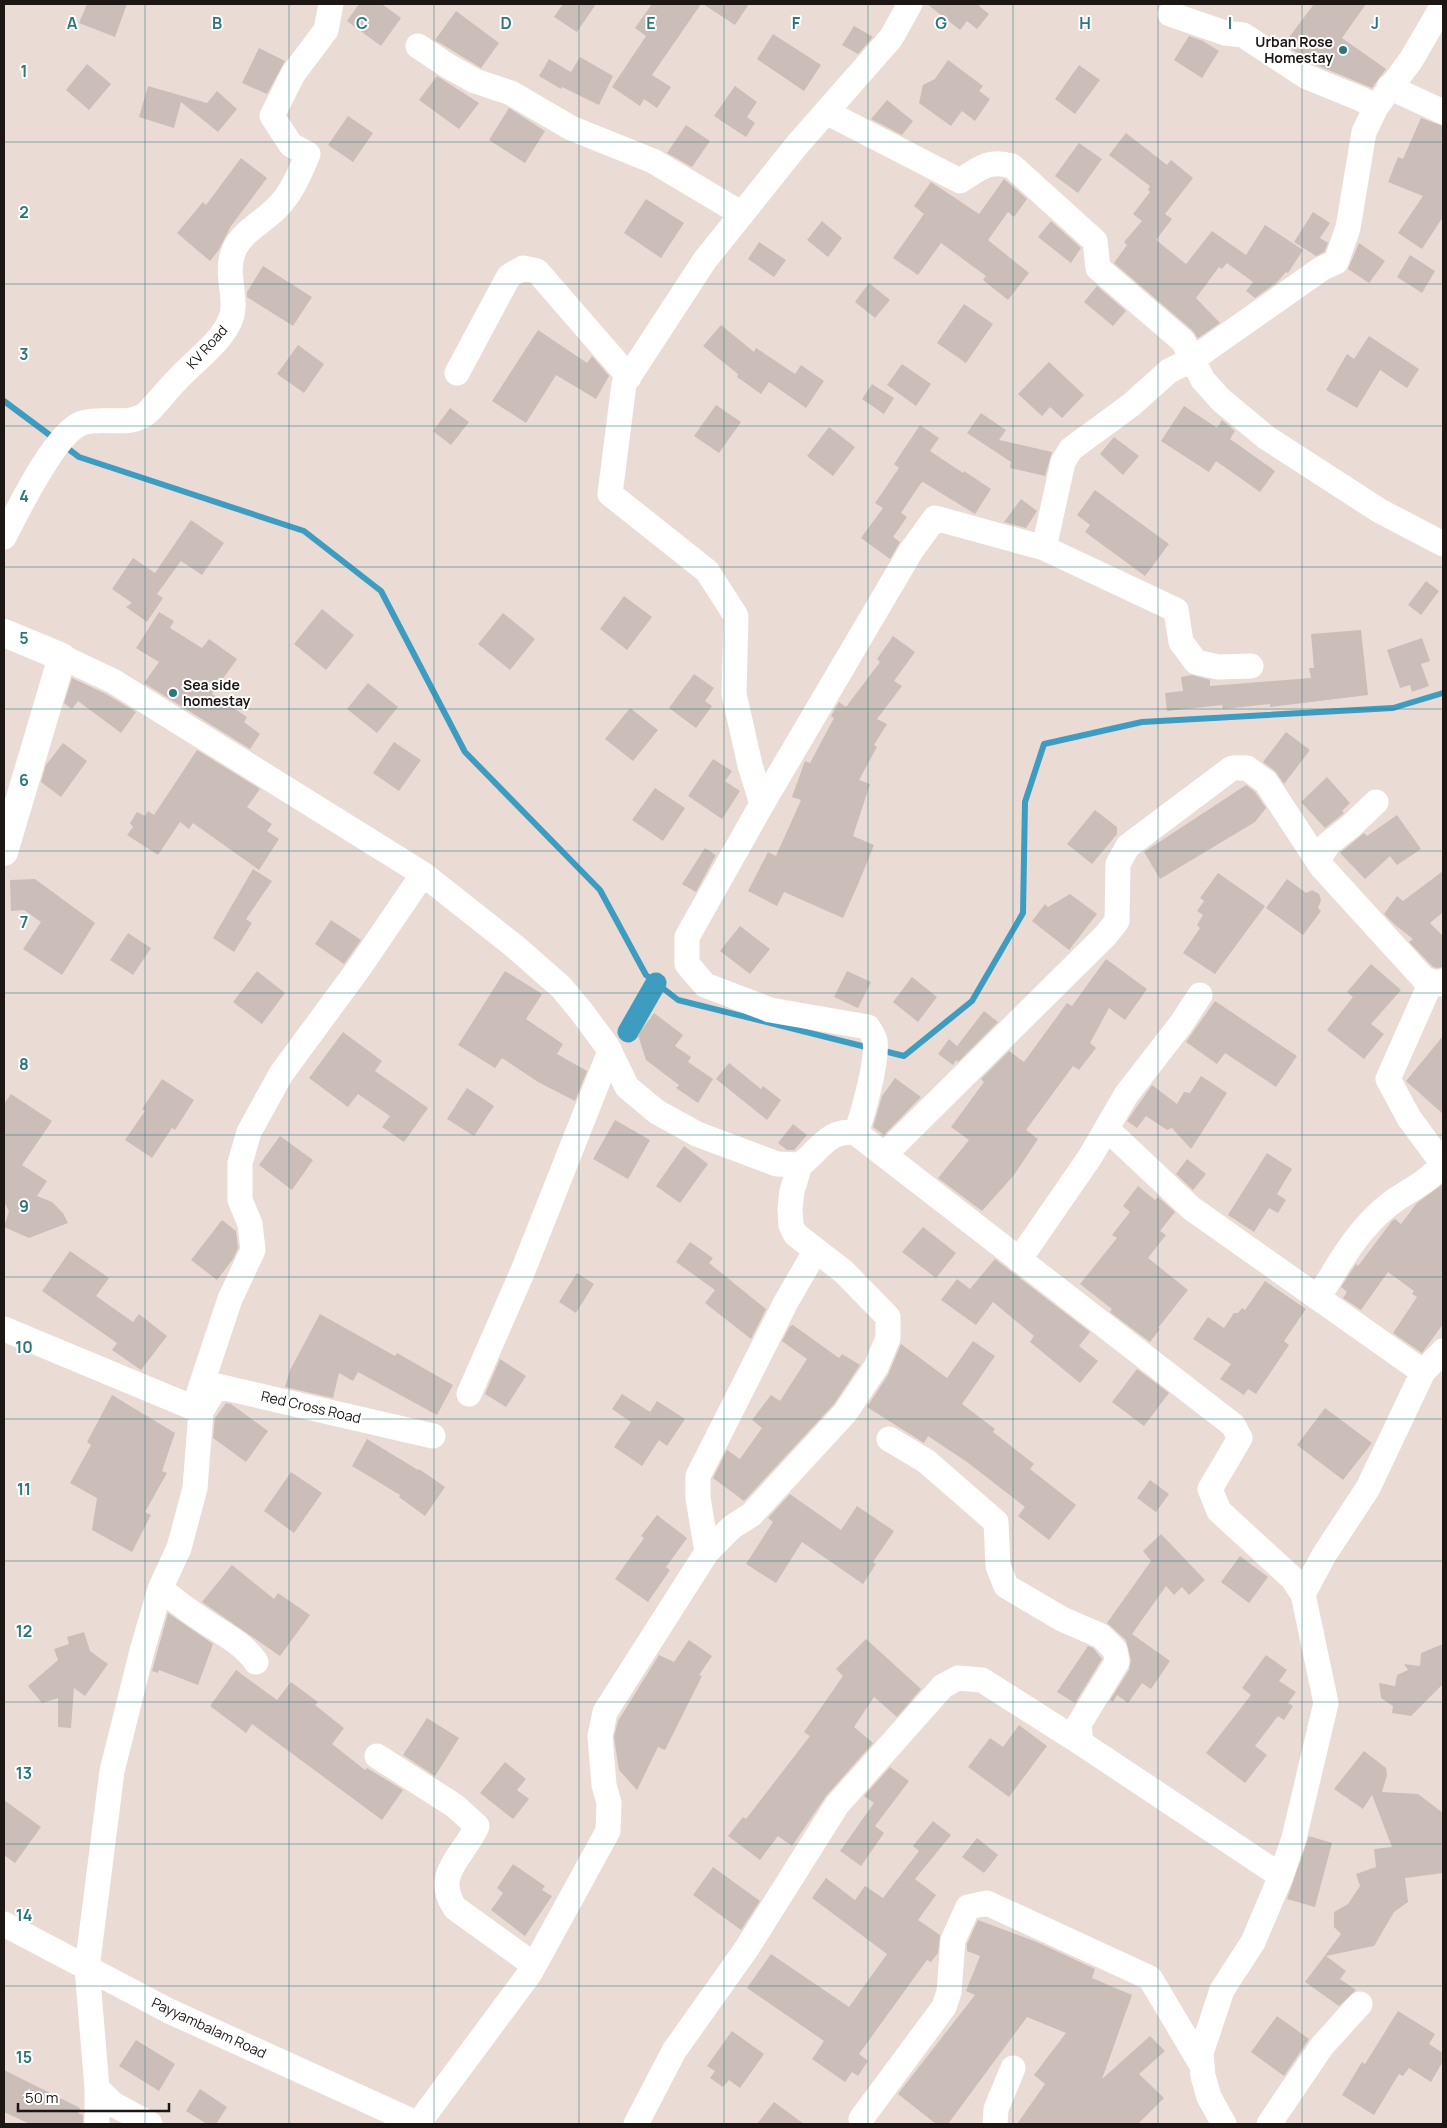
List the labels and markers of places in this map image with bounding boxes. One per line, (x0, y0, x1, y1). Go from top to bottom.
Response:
place label: Urban Rose Homestay (1255, 32, 1333, 67)
marker: Urban Rose Homestay (1337, 44, 1349, 56)
place label: Sea side homestay (183, 675, 251, 710)
marker: Sea side homestay (167, 687, 179, 699)

